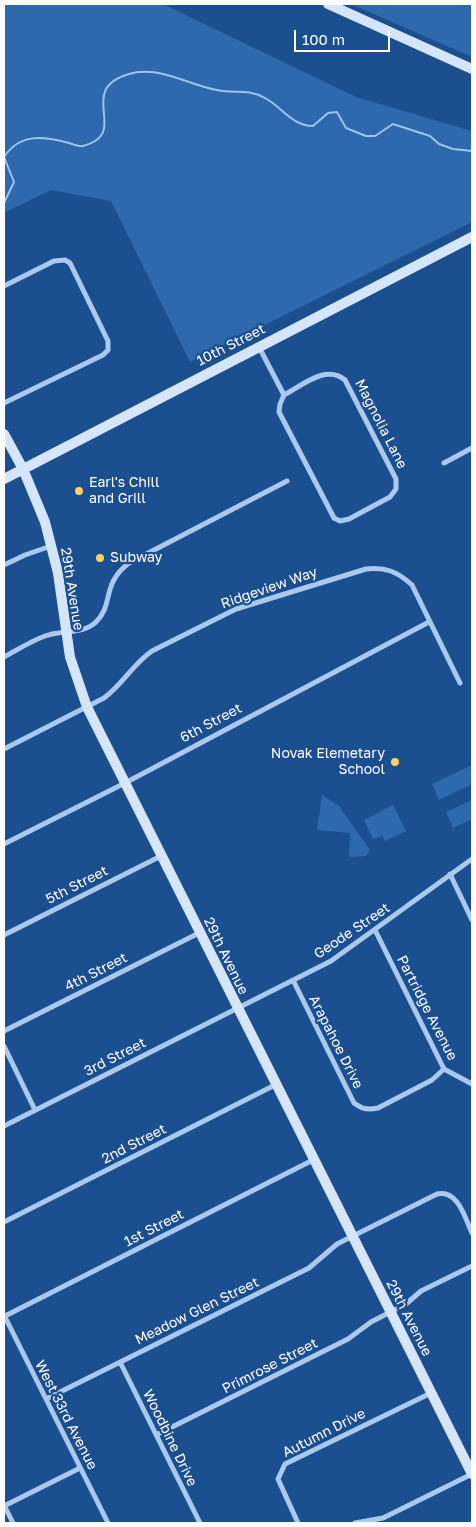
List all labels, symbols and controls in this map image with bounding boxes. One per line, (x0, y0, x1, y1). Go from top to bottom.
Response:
scale bar (296, 20, 392, 52)
text: 100 m (302, 30, 345, 48)
street label: 10th Street (194, 321, 268, 369)
street label: Magnolia Lane (351, 377, 411, 471)
place label: Earl's Chill and Grill (89, 475, 160, 508)
marker: Earl's Chill and Grill (73, 485, 85, 497)
street label: 29th Avenue (57, 546, 87, 632)
place label: Subway (110, 550, 162, 566)
marker: Subway (94, 552, 106, 564)
street label: Ridgeview Way (218, 564, 320, 612)
street label: 6th Street (177, 700, 245, 746)
place label: Novak Elemetary School (271, 746, 385, 779)
marker: Novak Elemetary School (389, 756, 401, 768)
street label: 5th Street (43, 862, 111, 908)
street label: Geode Street (311, 899, 393, 963)
street label: 29th Avenue (200, 915, 252, 997)
street label: 4th Street (62, 949, 130, 995)
street label: Partridge Avenue (393, 953, 461, 1063)
street label: Arapahoe Drive (305, 993, 367, 1091)
street label: 3rd Street (81, 1034, 149, 1080)
street label: 2nd Street (99, 1121, 169, 1167)
street label: 1st Street (121, 1206, 187, 1250)
street label: Meadow Glen Street (132, 1274, 262, 1348)
street label: 29th Avenue (383, 1277, 435, 1359)
street label: Primrose Street (219, 1335, 321, 1397)
street label: West 33rd Avenue (31, 1357, 101, 1473)
street label: Woodbine Drive (139, 1387, 201, 1489)
street label: Autumn Drive (280, 1405, 368, 1461)

